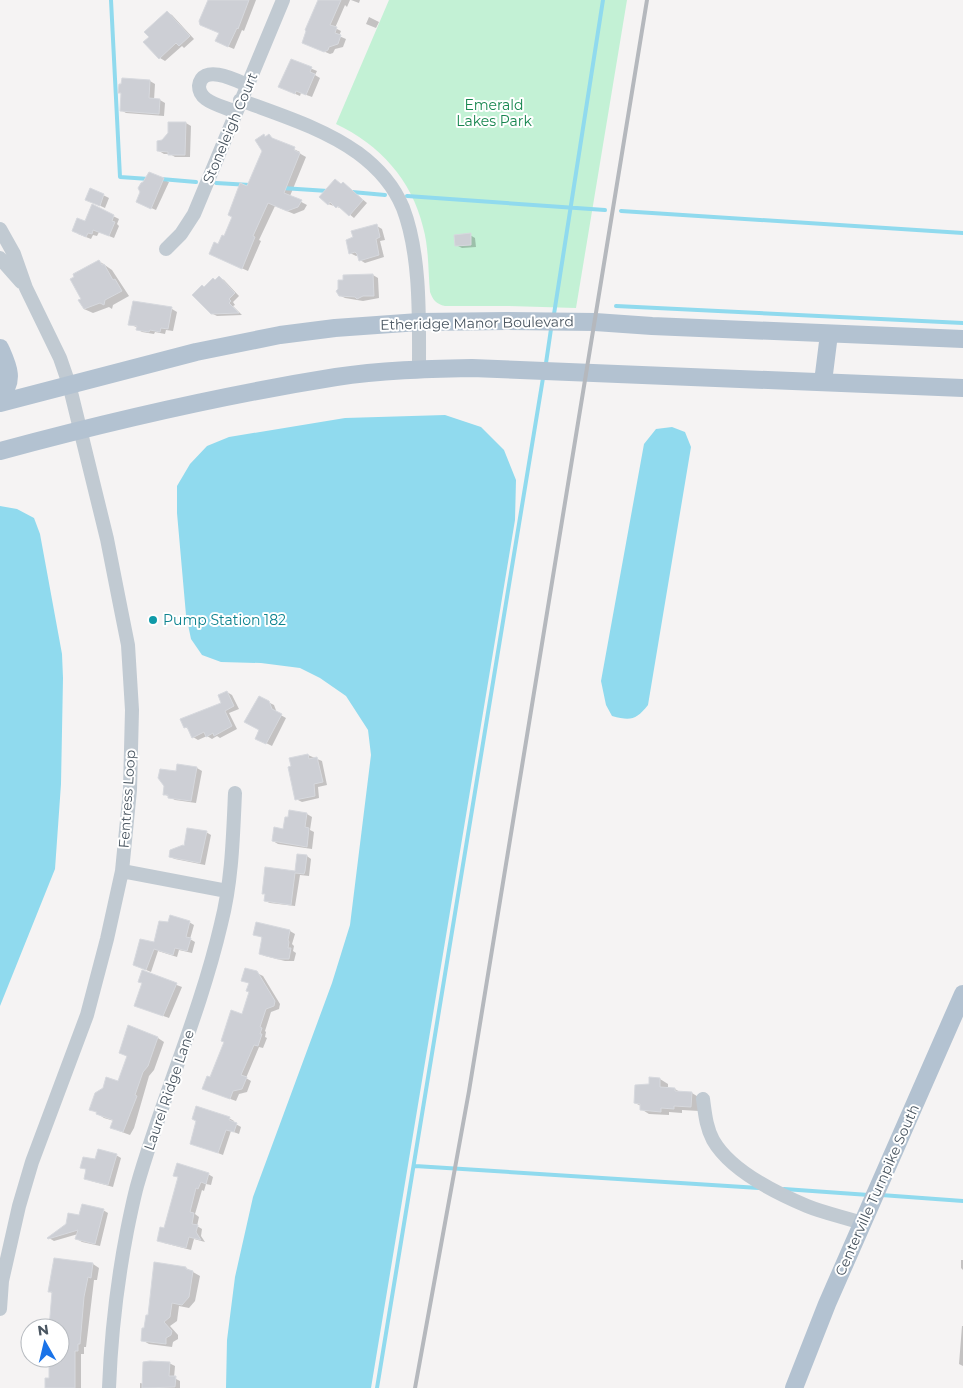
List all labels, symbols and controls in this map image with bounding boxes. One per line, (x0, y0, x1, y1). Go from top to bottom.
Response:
street label: Stoneleigh Court (199, 70, 262, 186)
park label: Emerald Lakes Park (456, 96, 532, 130)
street label: Etheridge Manor Boulevard (380, 312, 574, 334)
place label: Pump Station 182 (163, 611, 286, 629)
marker: Pump Station 182 (147, 614, 159, 626)
street label: Fentress Loop (115, 749, 139, 849)
street label: Laurel Ridge Lane (140, 1027, 198, 1153)
street label: Centerville Turnpike South (831, 1101, 923, 1279)
north arrow (20, 1318, 70, 1368)
text: N (36, 1320, 50, 1340)

